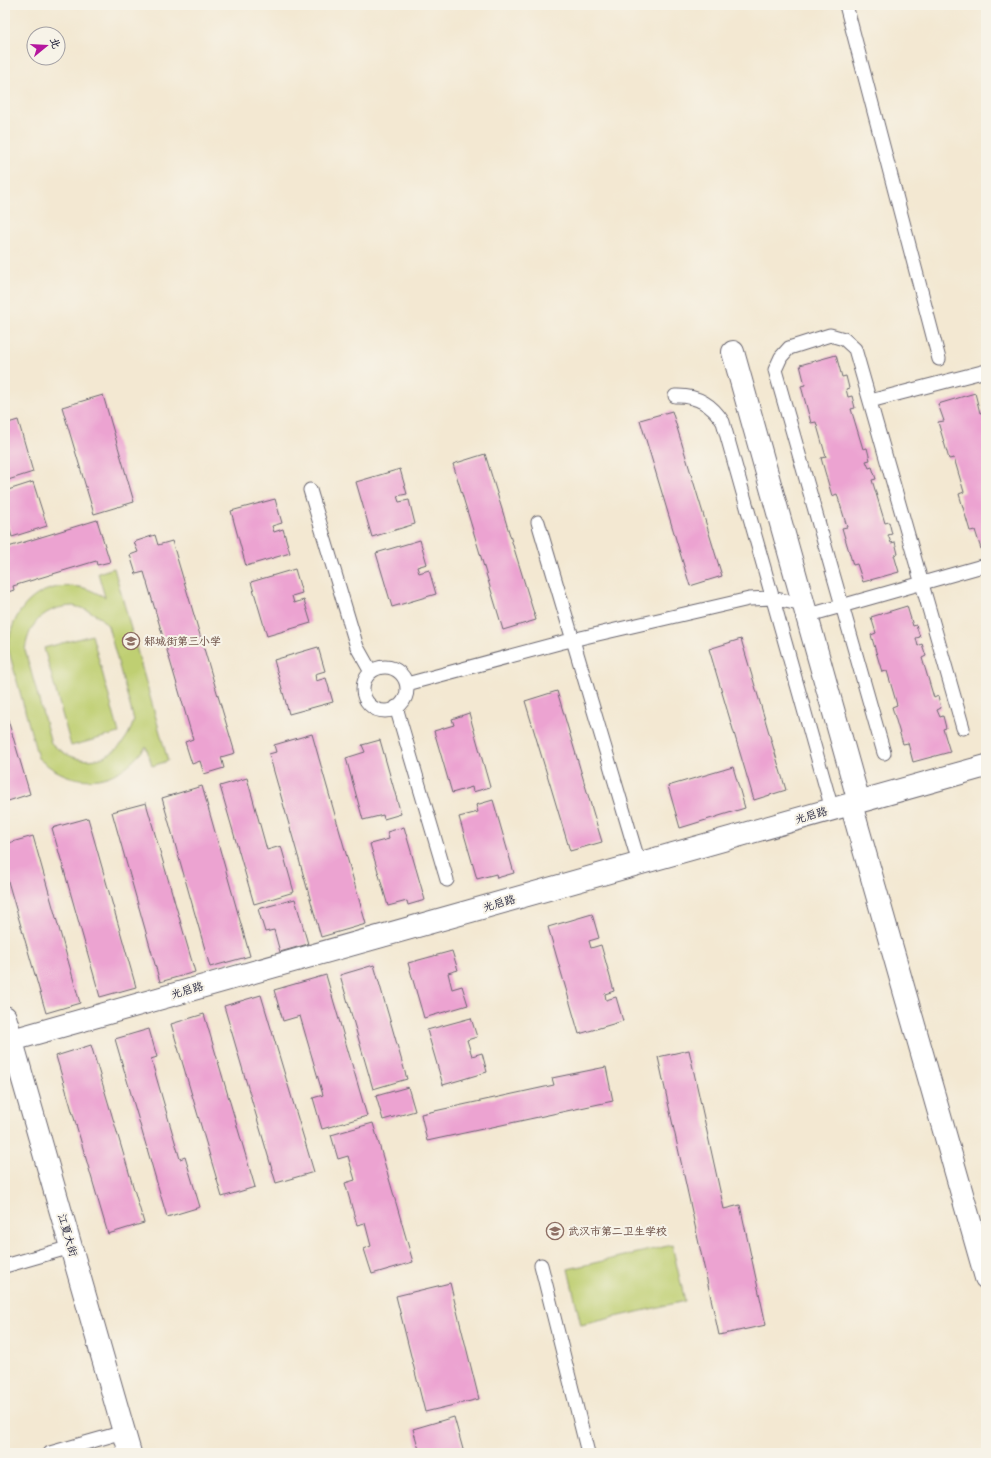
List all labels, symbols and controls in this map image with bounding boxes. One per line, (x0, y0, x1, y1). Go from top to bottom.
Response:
north arrow (26, 26, 66, 66)
text: 北 (47, 36, 64, 50)
school or university icon: 邾城街第三小学 (121, 631, 141, 651)
place label: 邾城街第三小学 (144, 634, 221, 648)
street label: 光启路 (793, 804, 829, 826)
street label: 光启路 (481, 892, 517, 914)
street label: 光启路 (169, 979, 205, 1001)
street label: 江夏大街 (55, 1212, 81, 1259)
school or university icon: 武汉市第二卫生学校 (545, 1221, 565, 1241)
place label: 武汉市第二卫生学校 (568, 1224, 667, 1238)

